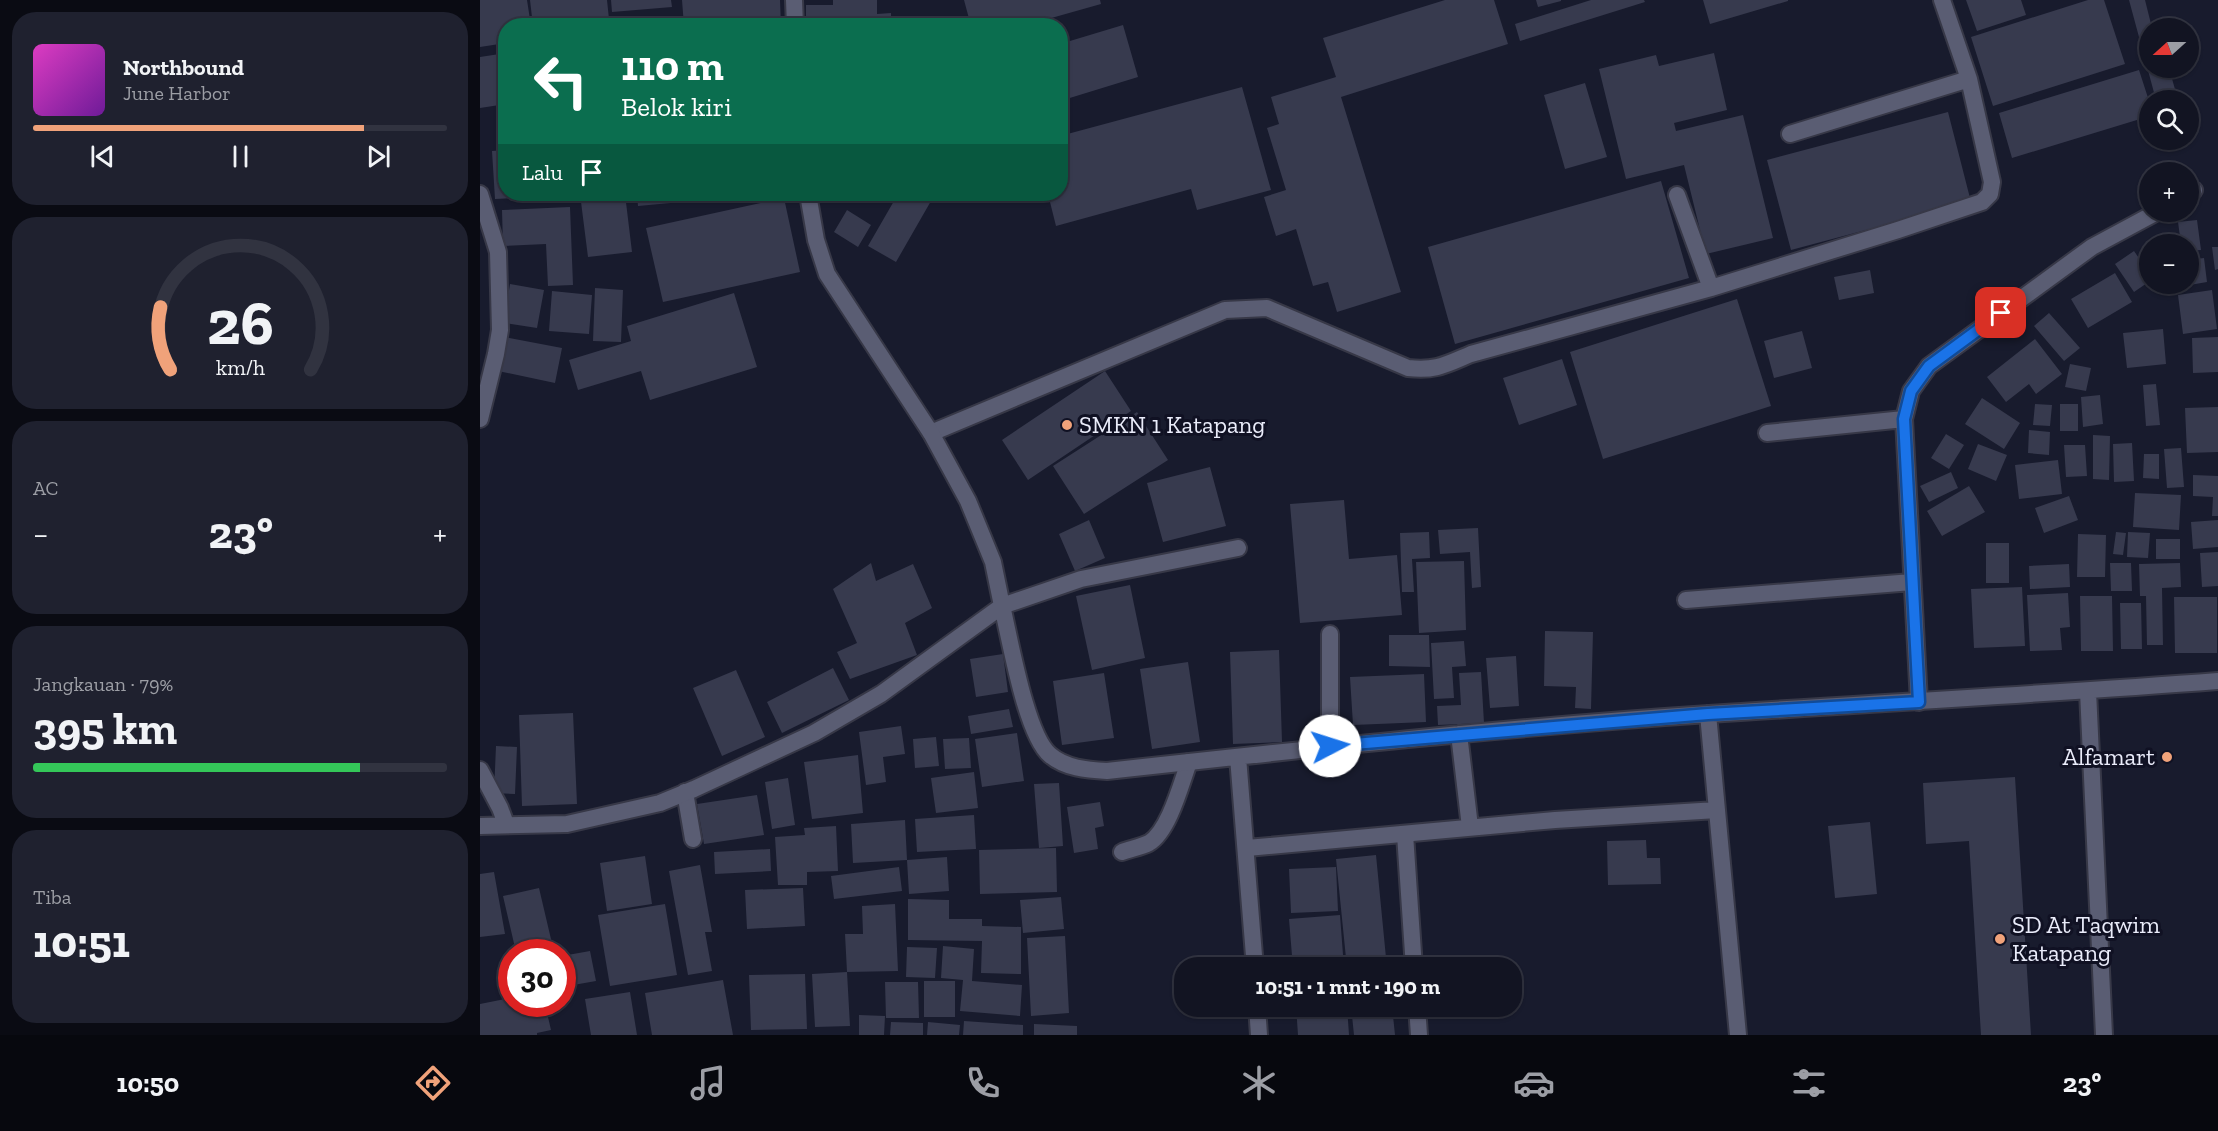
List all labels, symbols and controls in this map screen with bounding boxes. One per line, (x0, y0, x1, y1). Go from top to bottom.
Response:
north arrow (2139, 18, 2199, 78)
map controls (2139, 18, 2199, 294)
text: 110 m (621, 40, 724, 91)
icon: left (522, 42, 600, 120)
text: Northbound (123, 54, 244, 81)
text: June Harbor (123, 81, 231, 105)
button: search (2139, 90, 2199, 150)
text: Belok kiri (621, 91, 732, 123)
icon: previous (86, 140, 119, 173)
icon: pause (224, 140, 257, 173)
icon: next (362, 140, 395, 173)
icon: arrive (575, 156, 608, 189)
text: Lalu (522, 159, 563, 186)
button: + (2139, 162, 2199, 222)
button: − (2139, 234, 2199, 294)
text: 26 (207, 285, 273, 360)
pin (1975, 287, 2026, 338)
icon: arrive (1984, 296, 2017, 329)
text: km/h (216, 355, 264, 380)
place label: SMKN 1 Katapang (1079, 410, 1265, 439)
marker: SMKN 1 Katapang (1060, 418, 1074, 432)
text: AC (33, 476, 58, 500)
text: 23° (209, 506, 273, 560)
text: − (33, 514, 48, 553)
text: + (433, 514, 447, 553)
text: Jangkauan · 79% (33, 672, 173, 696)
text: 395 km (33, 702, 177, 756)
position arrow (1298, 714, 1362, 778)
place label: Alfamart (2063, 742, 2155, 771)
marker: Alfamart (2160, 750, 2174, 764)
text: Tiba (33, 885, 71, 909)
place label: SD At Taqwim Katapang (2012, 910, 2160, 967)
text: 10:51 (33, 915, 130, 969)
marker: SD At Taqwim Katapang (1993, 932, 2007, 946)
speed limit sign: 30 (498, 939, 576, 1017)
text: 10:51 · 1 mnt · 190 m (1256, 973, 1440, 1000)
icon: directions (412, 1062, 454, 1104)
icon: music (687, 1062, 729, 1104)
icon: phone (962, 1062, 1004, 1104)
icon: climate (1238, 1062, 1280, 1104)
icon: car (1513, 1062, 1555, 1104)
icon: filters (1788, 1062, 1830, 1104)
text: 10:50 (117, 1067, 179, 1099)
text: 23° (2063, 1067, 2101, 1099)

